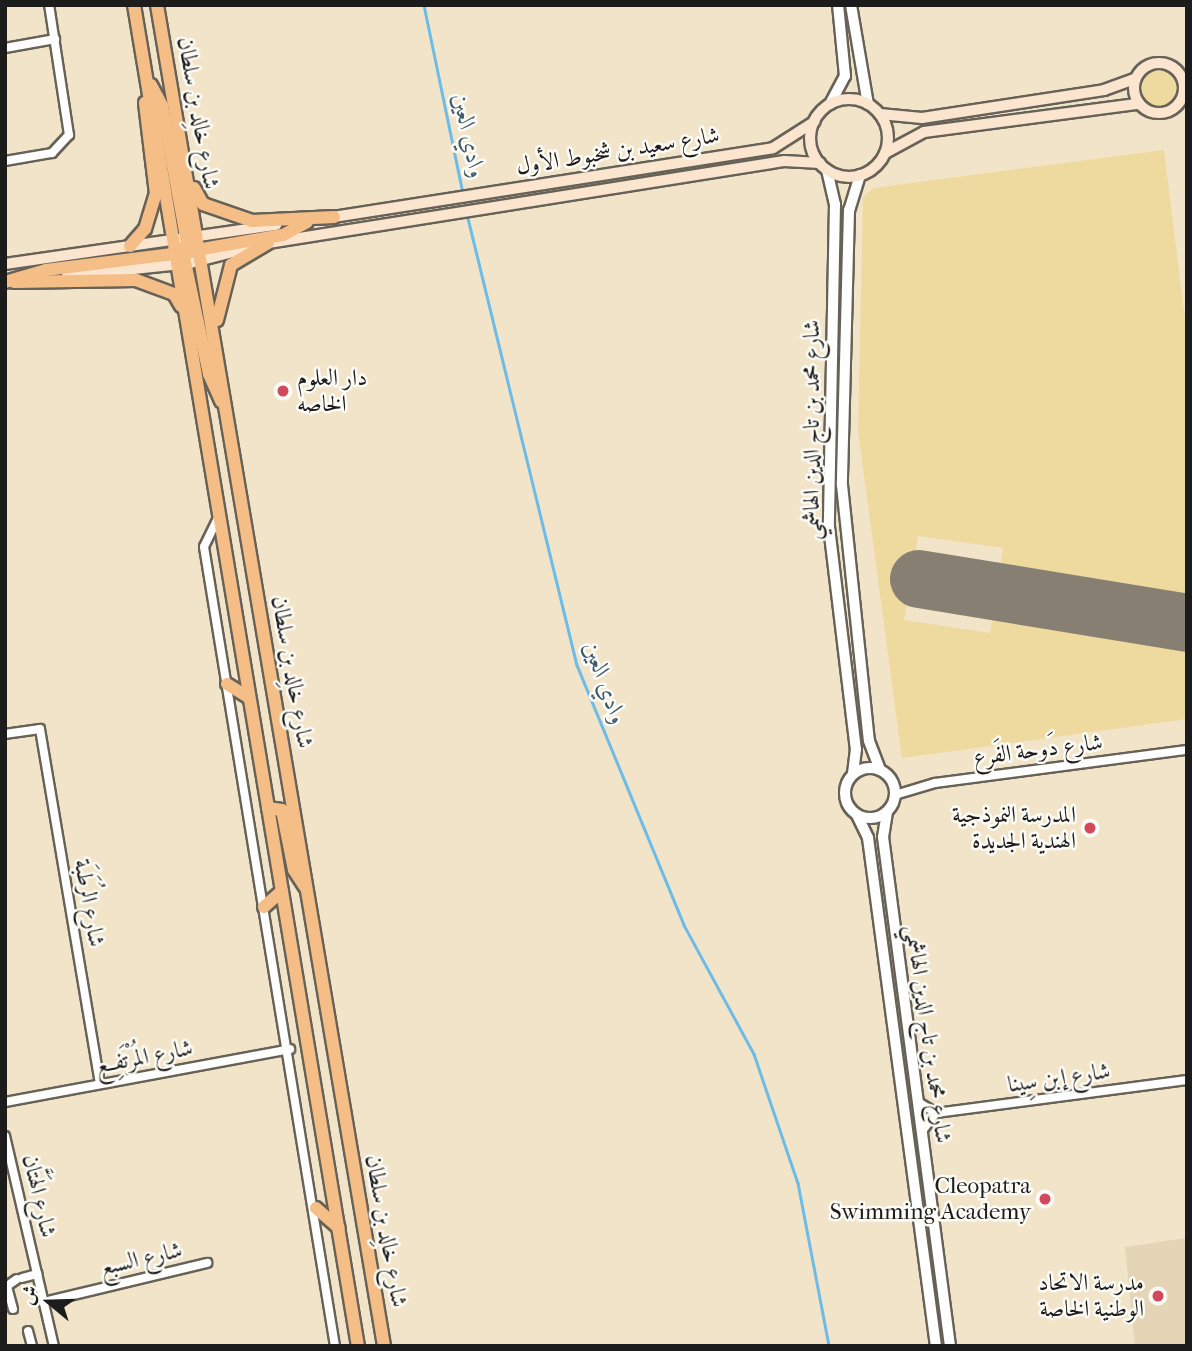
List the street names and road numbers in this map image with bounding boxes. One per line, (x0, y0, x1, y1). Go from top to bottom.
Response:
street label: شارع خالِد بن سلطان (171, 35, 225, 191)
street label: شارع سعيد بن شخبوط الأول (514, 121, 722, 181)
street label: شارع محمد بن تاج الدين الهاشمي (798, 320, 826, 540)
street label: شارع خالِد بن سلطان (265, 594, 319, 750)
street label: شارع دَوحة الفَرع (972, 728, 1104, 772)
street label: شارع الرُطَبَة (68, 857, 110, 949)
street label: شارع محمد بن تاج الدين الهاشمي (899, 923, 957, 1145)
street label: شارع المُرْتَفِع (93, 1034, 195, 1080)
street label: شارع إبن سِينا (1006, 1057, 1112, 1099)
street label: شارع الهَتَّان (16, 1152, 62, 1240)
street label: شارع خالِد بن سلطان (359, 1153, 413, 1309)
street label: شارع السبع (97, 1236, 185, 1282)

